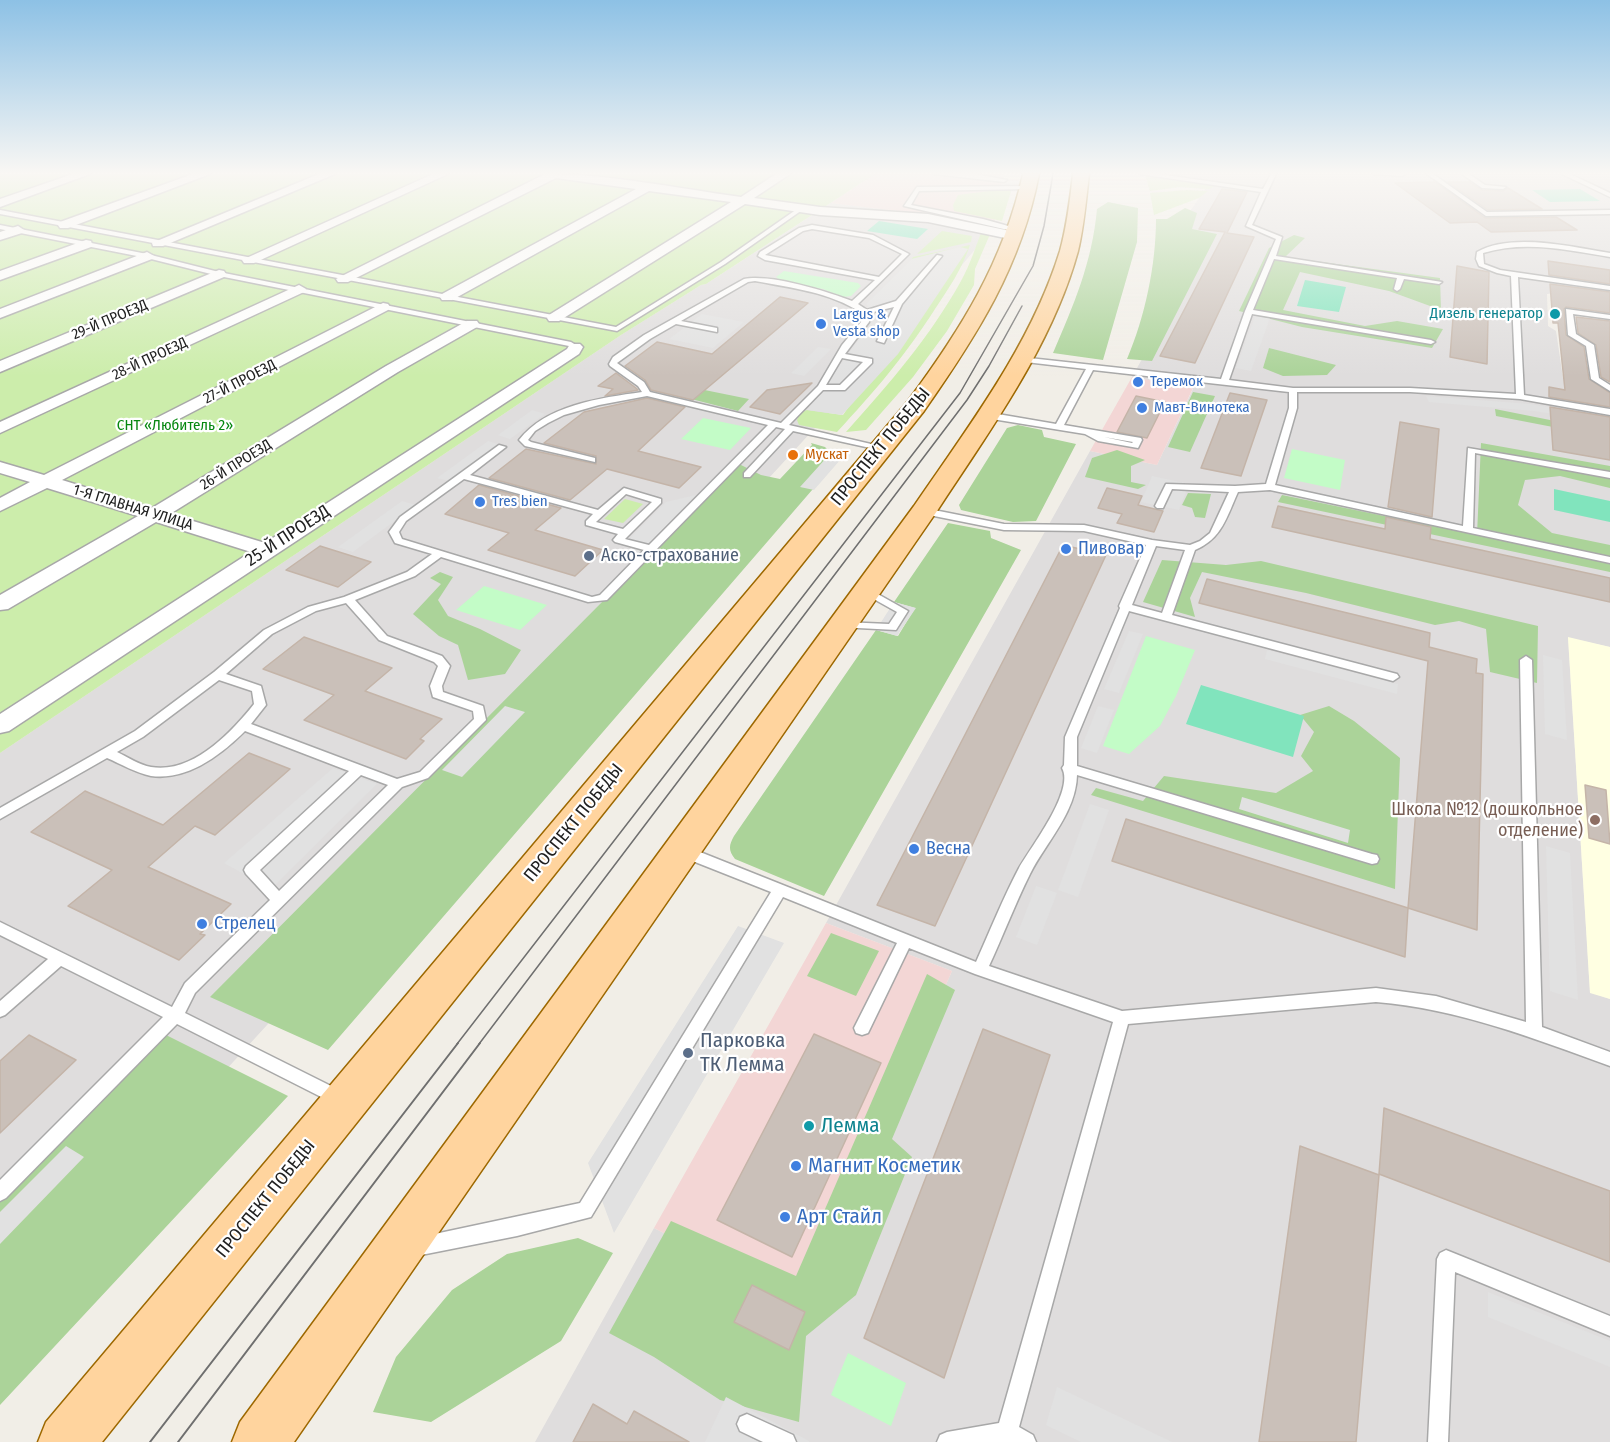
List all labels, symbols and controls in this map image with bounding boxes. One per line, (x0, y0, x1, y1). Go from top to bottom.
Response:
street label: 29-Й ПРОЕЗД (69, 296, 151, 344)
place label: Дизель генератор (1430, 305, 1543, 323)
place label: Largus & Vesta shop (833, 306, 900, 341)
marker: Дизель генератор (1548, 307, 1562, 321)
marker: Largus & Vesta shop (814, 317, 828, 331)
street label: 28-Й ПРОЕЗД (110, 334, 190, 384)
street label: 27-Й ПРОЕЗД (201, 356, 279, 408)
place label: Теремок (1150, 373, 1203, 391)
marker: Теремок (1131, 375, 1145, 389)
street label: ПРОСПЕКТ ПОБЕДЫ (827, 384, 935, 510)
place label: Мавт-Винотека (1154, 399, 1250, 417)
marker: Мавт-Винотека (1135, 401, 1149, 415)
park label: СНТ «Любитель 2» (117, 417, 233, 435)
street label: 26-Й ПРОЕЗД (197, 436, 275, 494)
place label: Мускат (805, 446, 849, 464)
marker: Мускат (786, 448, 800, 462)
street label: 1-Я ГЛАВНАЯ УЛИЦА (71, 481, 195, 535)
place label: Tres bien (492, 493, 548, 511)
marker: Tres bien (473, 495, 487, 509)
street label: 25-Й ПРОЕЗД (242, 501, 334, 571)
place label: Пивовар (1078, 538, 1144, 560)
marker: Пивовар (1059, 542, 1073, 556)
place label: Аско-страхование (601, 545, 739, 567)
marker: Аско-страхование (582, 549, 596, 563)
street label: ПРОСПЕКТ ПОБЕДЫ (520, 760, 628, 886)
place label: Школа №12 (дошкольное отделение) (1391, 799, 1583, 842)
marker: Школа №12 (дошкольное отделение) (1588, 813, 1602, 827)
place label: Весна (926, 838, 971, 860)
marker: Весна (907, 842, 921, 856)
place label: Стрелец (214, 913, 275, 935)
marker: Стрелец (195, 917, 209, 931)
place label: Парковка ТК Лемма (700, 1028, 785, 1078)
marker: Парковка ТК Лемма (681, 1046, 695, 1060)
place label: Лемма (821, 1113, 880, 1139)
marker: Лемма (802, 1119, 816, 1133)
street label: ПРОСПЕКТ ПОБЕДЫ (212, 1136, 320, 1262)
place label: Магнит Косметик (808, 1153, 961, 1179)
marker: Магнит Косметик (789, 1159, 803, 1173)
place label: Арт Стайл (797, 1204, 882, 1230)
marker: Арт Стайл (778, 1210, 792, 1224)

